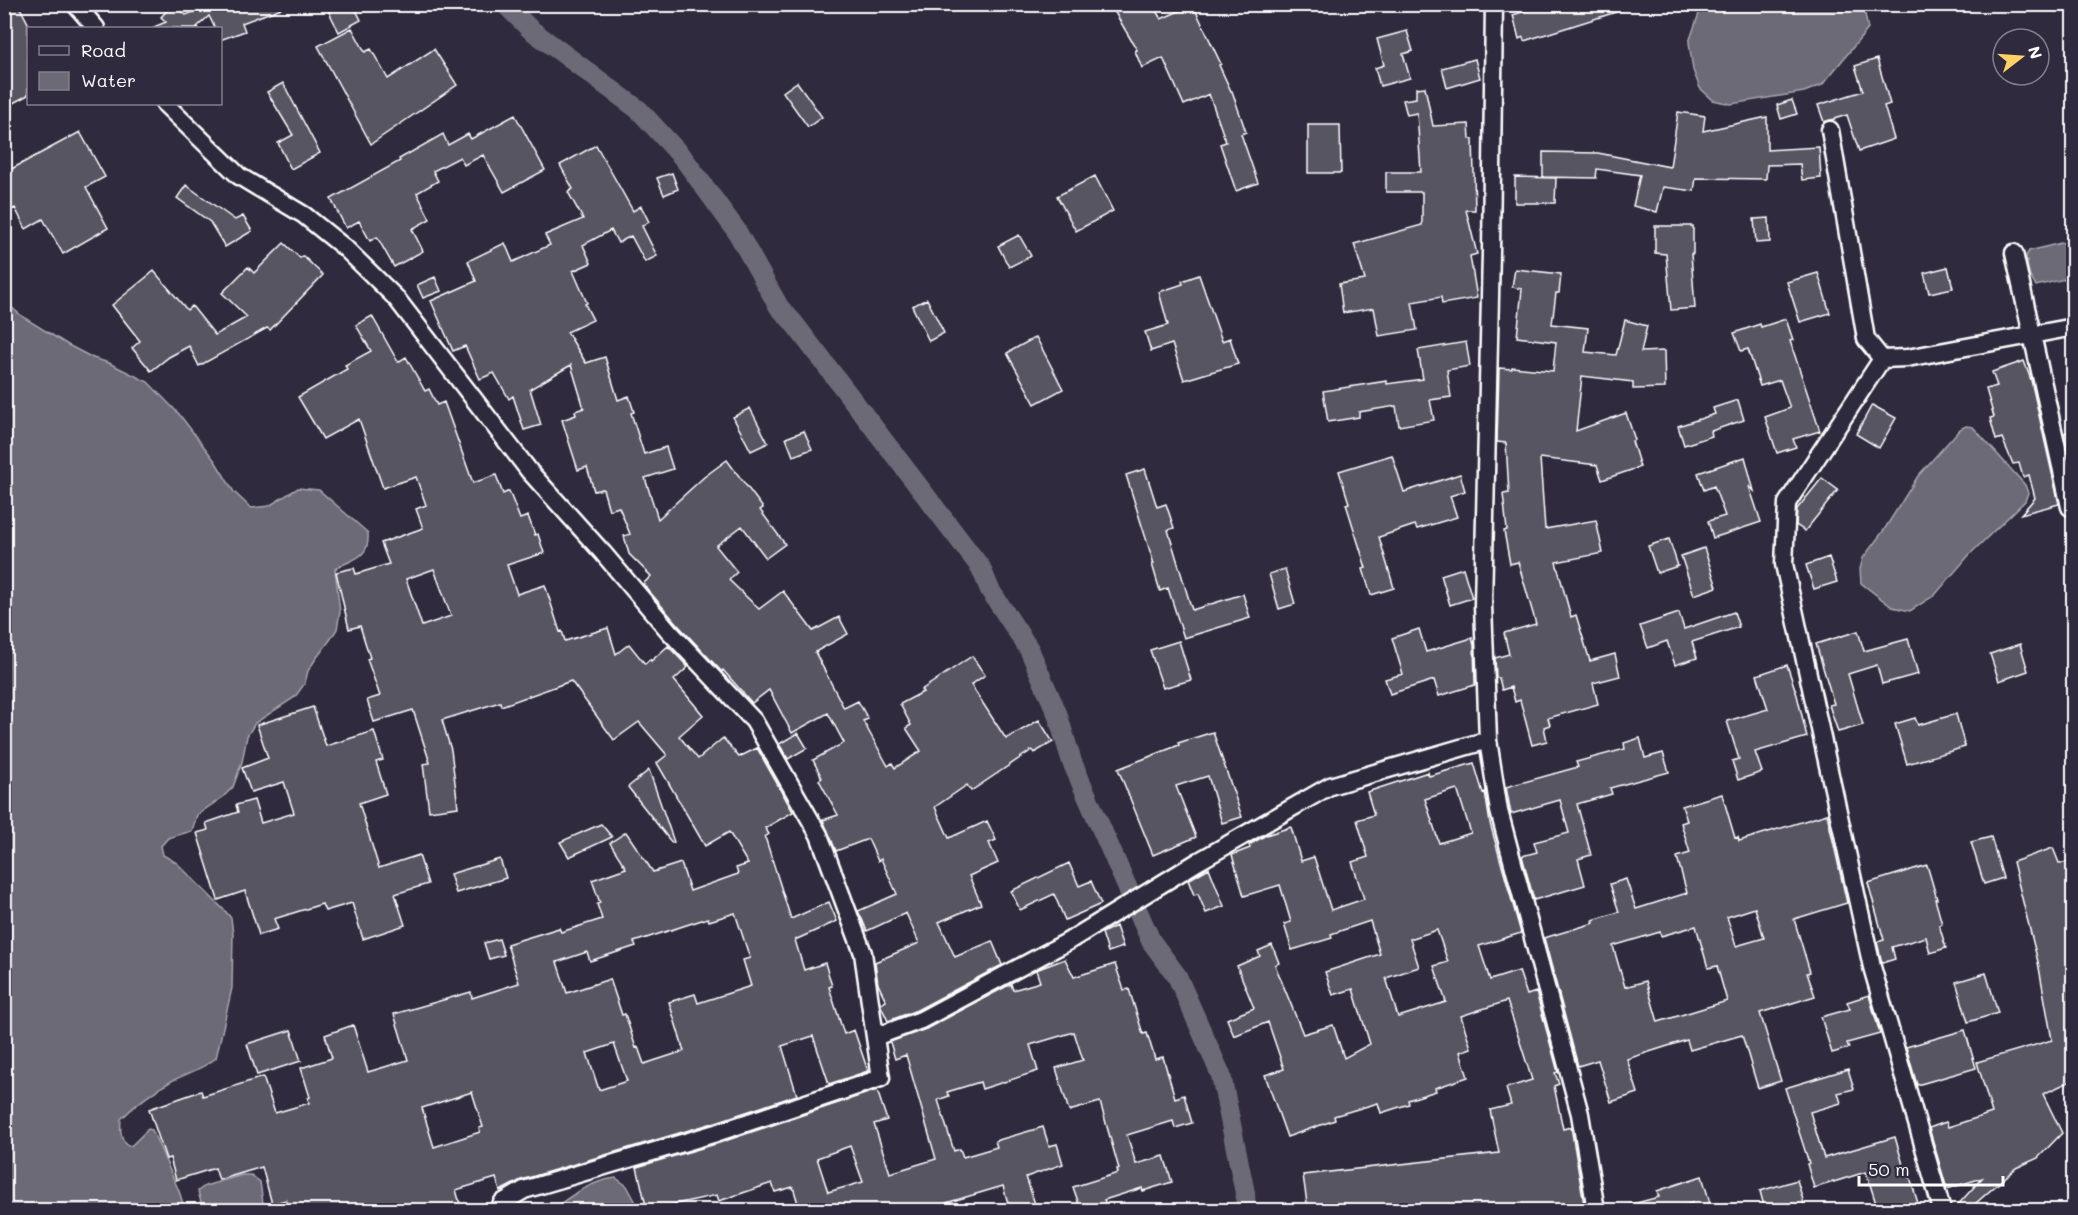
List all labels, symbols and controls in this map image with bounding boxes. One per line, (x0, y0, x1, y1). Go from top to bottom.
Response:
legend (27, 27, 222, 105)
north arrow (1991, 27, 2051, 87)
text: Road (81, 38, 126, 62)
text: N (2024, 44, 2048, 61)
text: Water (81, 68, 136, 92)
scale bar (1859, 1149, 2003, 1187)
text: 50 m (1868, 1157, 1910, 1181)

